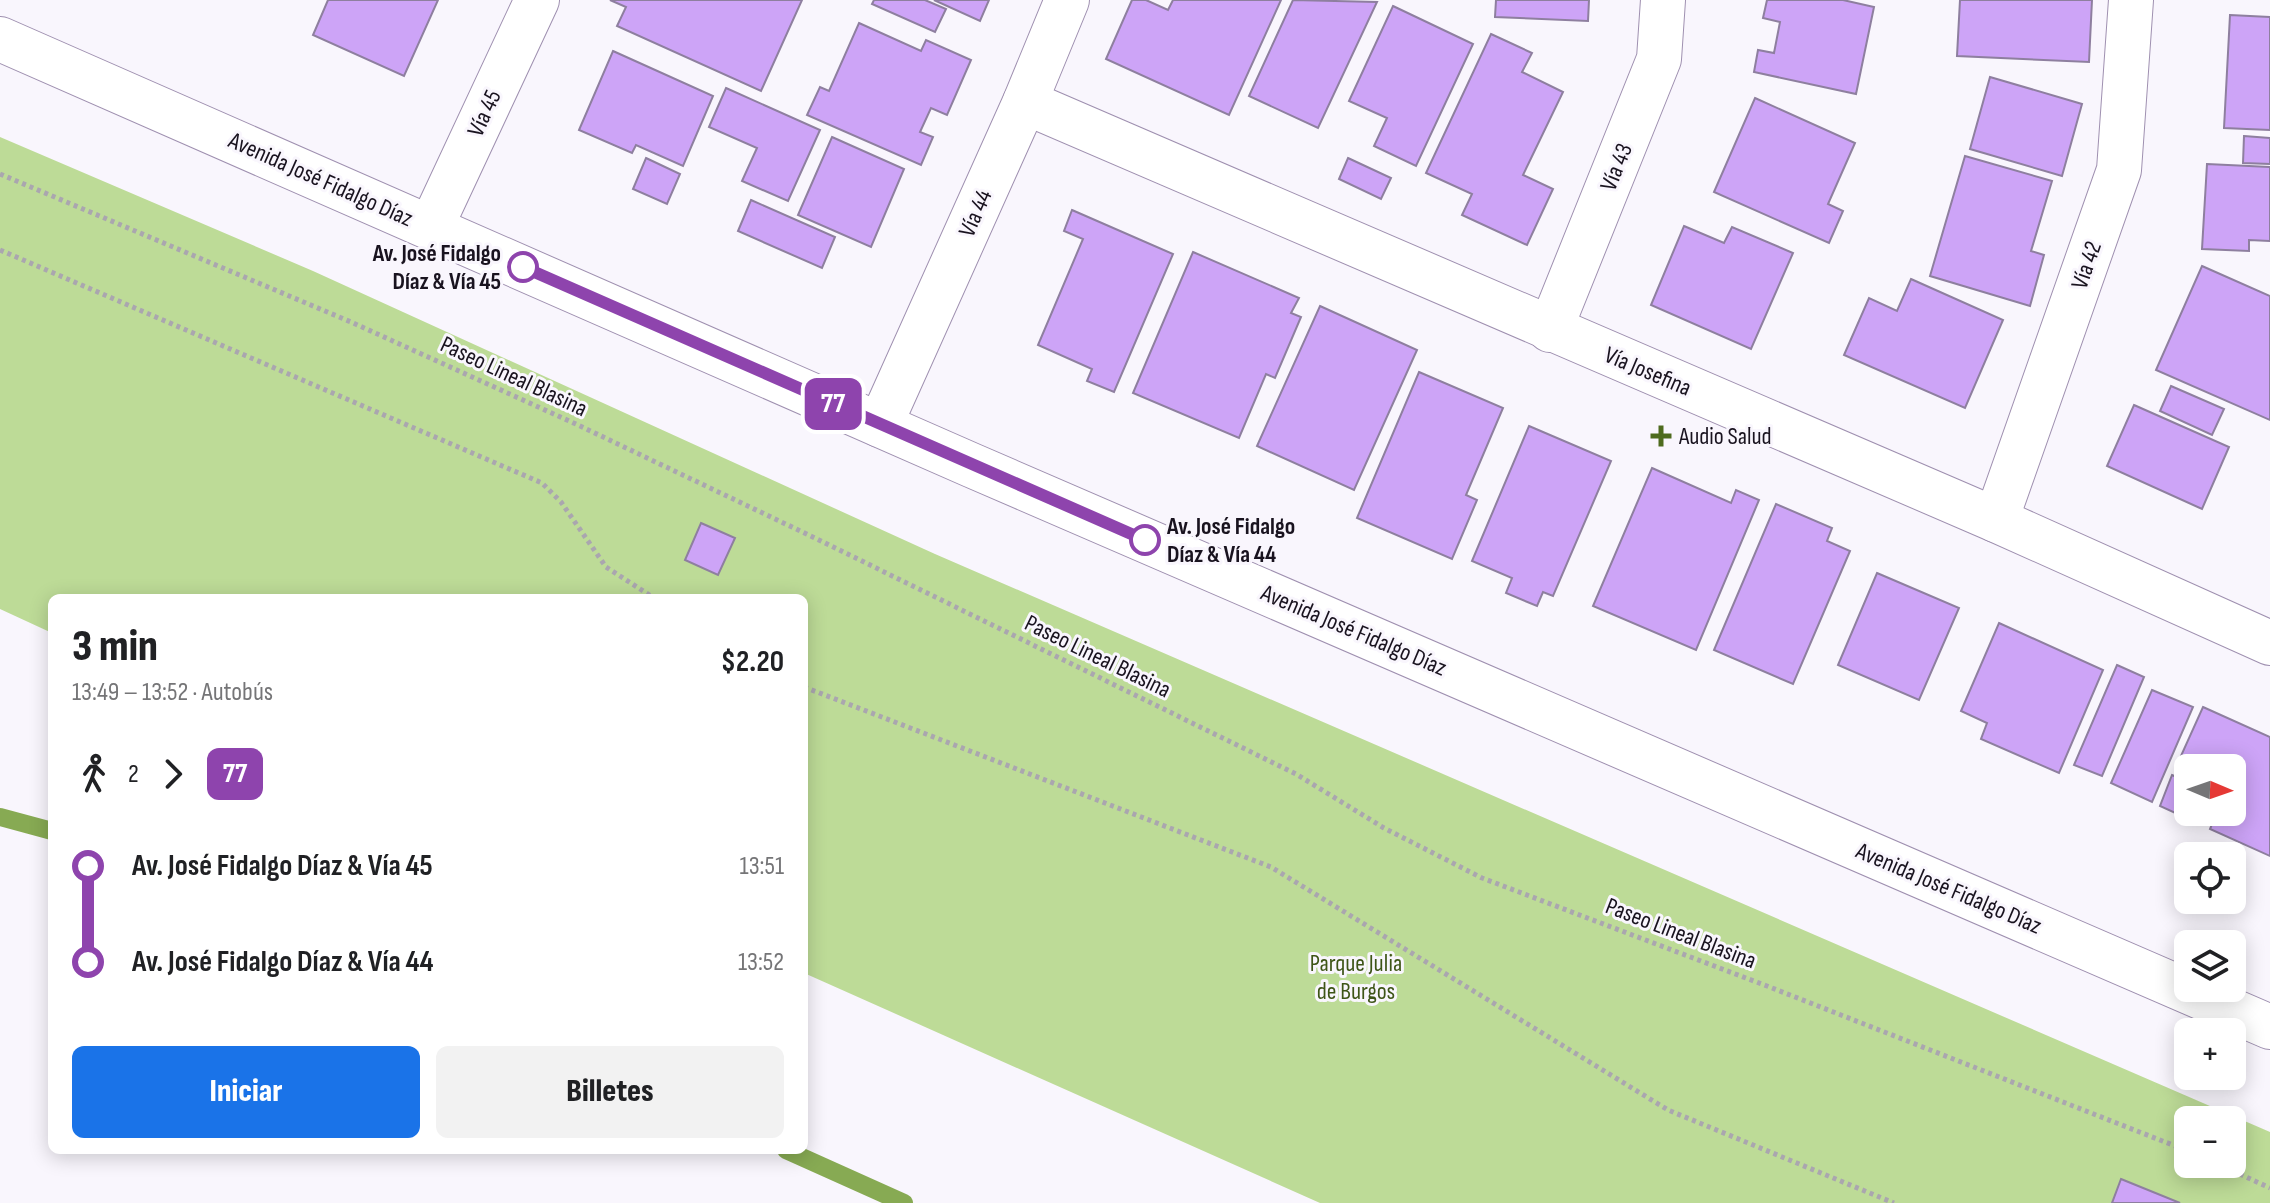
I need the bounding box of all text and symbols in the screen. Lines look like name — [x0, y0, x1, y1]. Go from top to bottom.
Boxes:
street label: Vía 45 — [461, 85, 508, 141]
street label: Avenida José Fidalgo Díaz — [223, 125, 418, 233]
street label: Vía 43 — [1594, 139, 1639, 195]
street label: Vía 44 — [952, 185, 999, 241]
street label: Vía 42 — [2065, 238, 2108, 293]
place label: Av. José Fidalgo Díaz & Vía 45 — [372, 239, 501, 296]
marker: Av. José Fidalgo Díaz & Vía 45 — [508, 252, 538, 282]
street label: Paseo Lineal Blasina — [436, 330, 592, 423]
street label: Vía Josefina — [1600, 340, 1696, 403]
line badge: 77 — [797, 378, 869, 430]
text: 77 — [821, 387, 845, 420]
place label: Audio Salud — [1678, 422, 1772, 451]
marker: Audio Salud — [1650, 425, 1672, 447]
place label: Av. José Fidalgo Díaz & Vía 44 — [1166, 512, 1295, 569]
marker: Av. José Fidalgo Díaz & Vía 44 — [1130, 525, 1160, 555]
street label: Avenida José Fidalgo Díaz — [1256, 578, 1451, 683]
street label: Paseo Lineal Blasina — [1020, 609, 1176, 704]
text: 3 min — [72, 620, 158, 673]
text: $2.20 — [721, 644, 784, 680]
text: 13:49 – 13:52 · Autobús — [72, 677, 273, 708]
icon: walk — [72, 752, 116, 796]
icon: forward — [151, 752, 195, 796]
north arrow — [2174, 754, 2246, 826]
map controls — [2174, 754, 2246, 1178]
text: 77 — [223, 757, 247, 790]
text: 2 — [128, 759, 139, 790]
street label: Avenida José Fidalgo Díaz — [1851, 836, 2046, 941]
button: locate — [2174, 842, 2246, 914]
text: Av. José Fidalgo Díaz & Vía 45 — [132, 848, 433, 884]
text: 13:51 — [740, 851, 784, 882]
street label: Paseo Lineal Blasina — [1601, 891, 1760, 975]
button: layers — [2174, 930, 2246, 1002]
text: Av. José Fidalgo Díaz & Vía 44 — [132, 944, 434, 980]
text: 13:52 — [738, 947, 784, 978]
park label: Parque Julia de Burgos — [1310, 949, 1402, 1006]
button: + — [2174, 1018, 2246, 1090]
button: Iniciar — [72, 1046, 420, 1138]
button: Billetes — [436, 1046, 784, 1138]
button: − — [2174, 1106, 2246, 1178]

